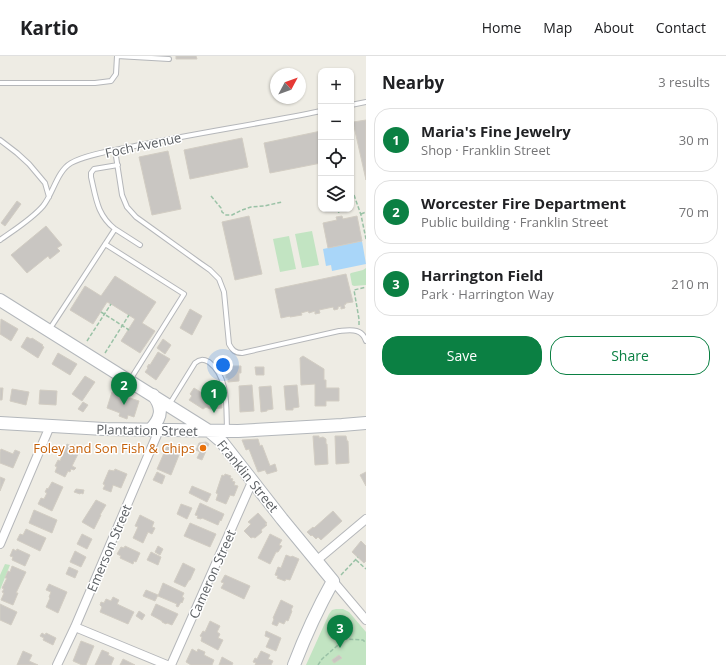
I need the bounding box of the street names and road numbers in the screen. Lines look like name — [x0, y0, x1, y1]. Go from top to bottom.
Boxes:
street label: Foch Avenue — [103, 128, 183, 162]
street label: Plantation Street — [96, 420, 198, 440]
street label: Franklin Street — [213, 436, 283, 516]
street label: Emerson Street — [82, 501, 136, 595]
street label: Cameron Street — [184, 526, 240, 621]

